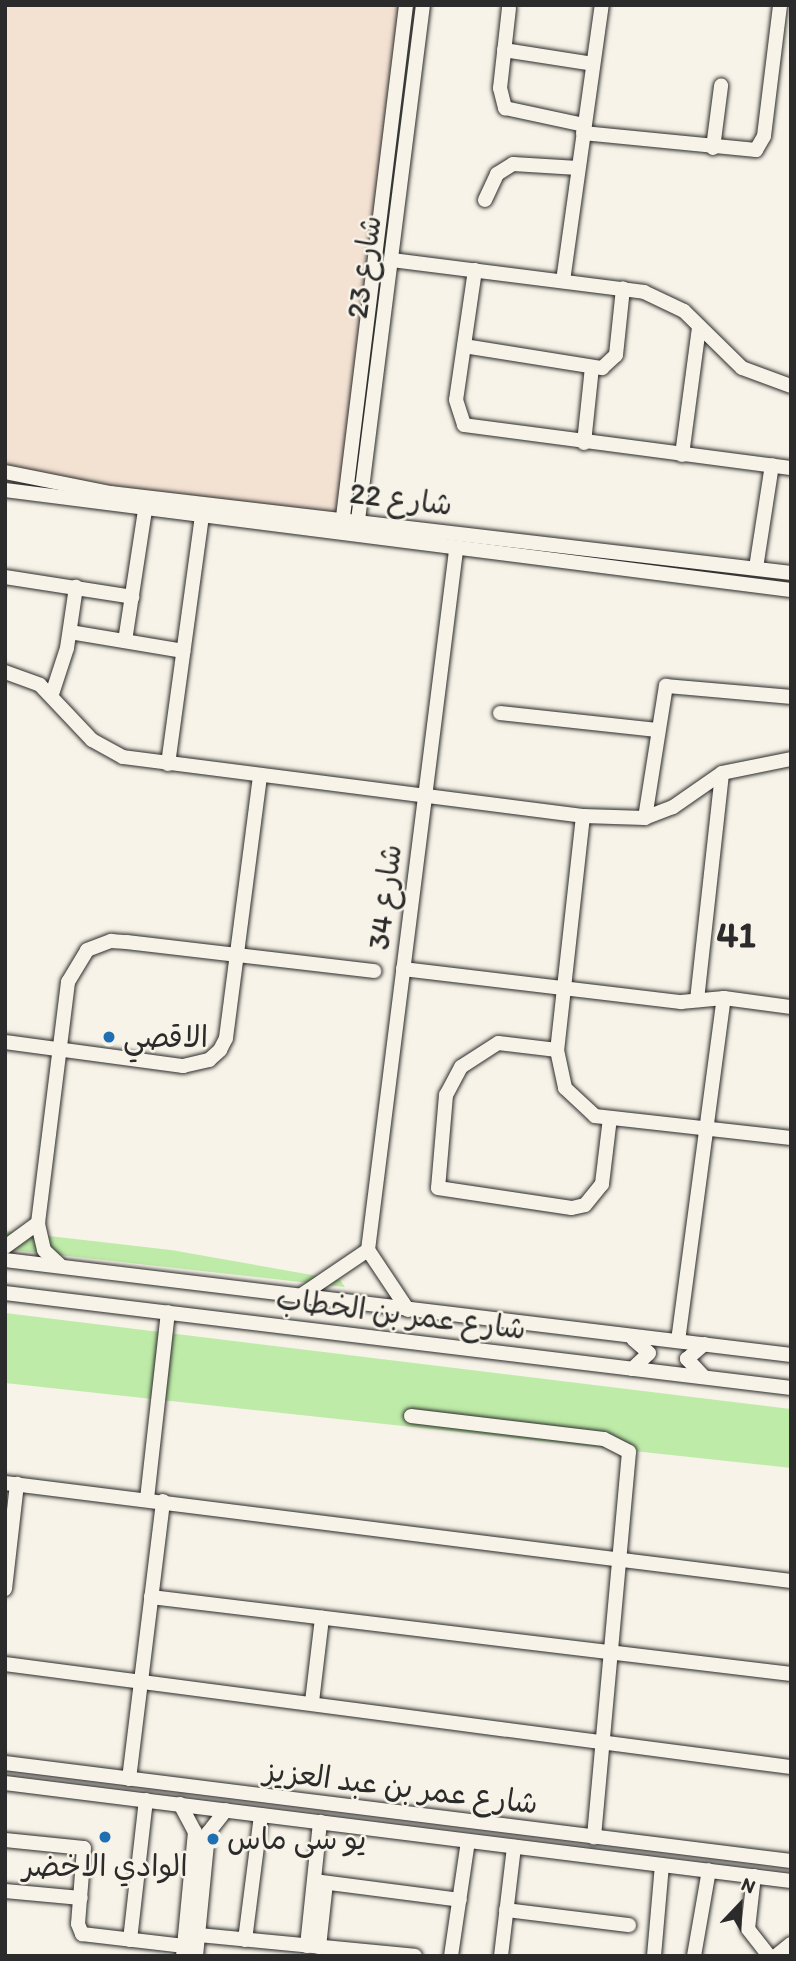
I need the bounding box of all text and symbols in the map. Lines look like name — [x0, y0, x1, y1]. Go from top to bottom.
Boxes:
street label: شارع 23 — [339, 213, 389, 321]
street label: شارع 22 — [348, 475, 454, 523]
street label: شارع 34 — [361, 842, 409, 952]
district label: 41 — [716, 912, 756, 956]
place label: الاقصي — [123, 1019, 208, 1055]
marker: الاقصي — [101, 1029, 117, 1045]
street label: شارع عمر بن الخطاب — [274, 1281, 528, 1347]
street label: شارع عمر بن عبد العزيز — [262, 1752, 540, 1822]
place label: يو سى ماس — [227, 1821, 367, 1857]
marker: الوادي الاخضر — [97, 1829, 113, 1845]
marker: يو سى ماس — [205, 1831, 221, 1847]
place label: الوادي الاخضر — [22, 1848, 188, 1884]
north arrow — [705, 1870, 775, 1940]
text: N — [738, 1872, 759, 1898]

